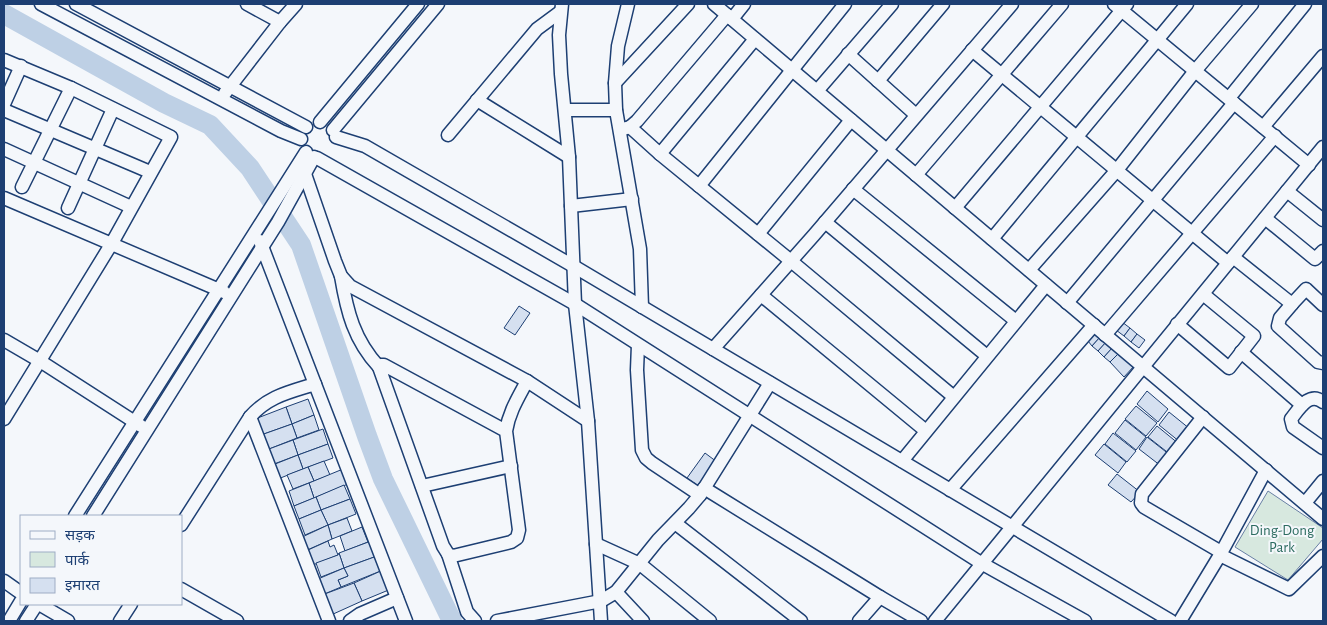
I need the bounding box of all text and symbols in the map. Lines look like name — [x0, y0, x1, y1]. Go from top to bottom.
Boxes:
legend — [20, 515, 182, 605]
park label: Ding-Dong Park — [1250, 523, 1315, 555]
text: सड़क — [65, 528, 95, 543]
text: पार्क — [65, 551, 89, 568]
text: इमारत — [65, 578, 100, 593]

